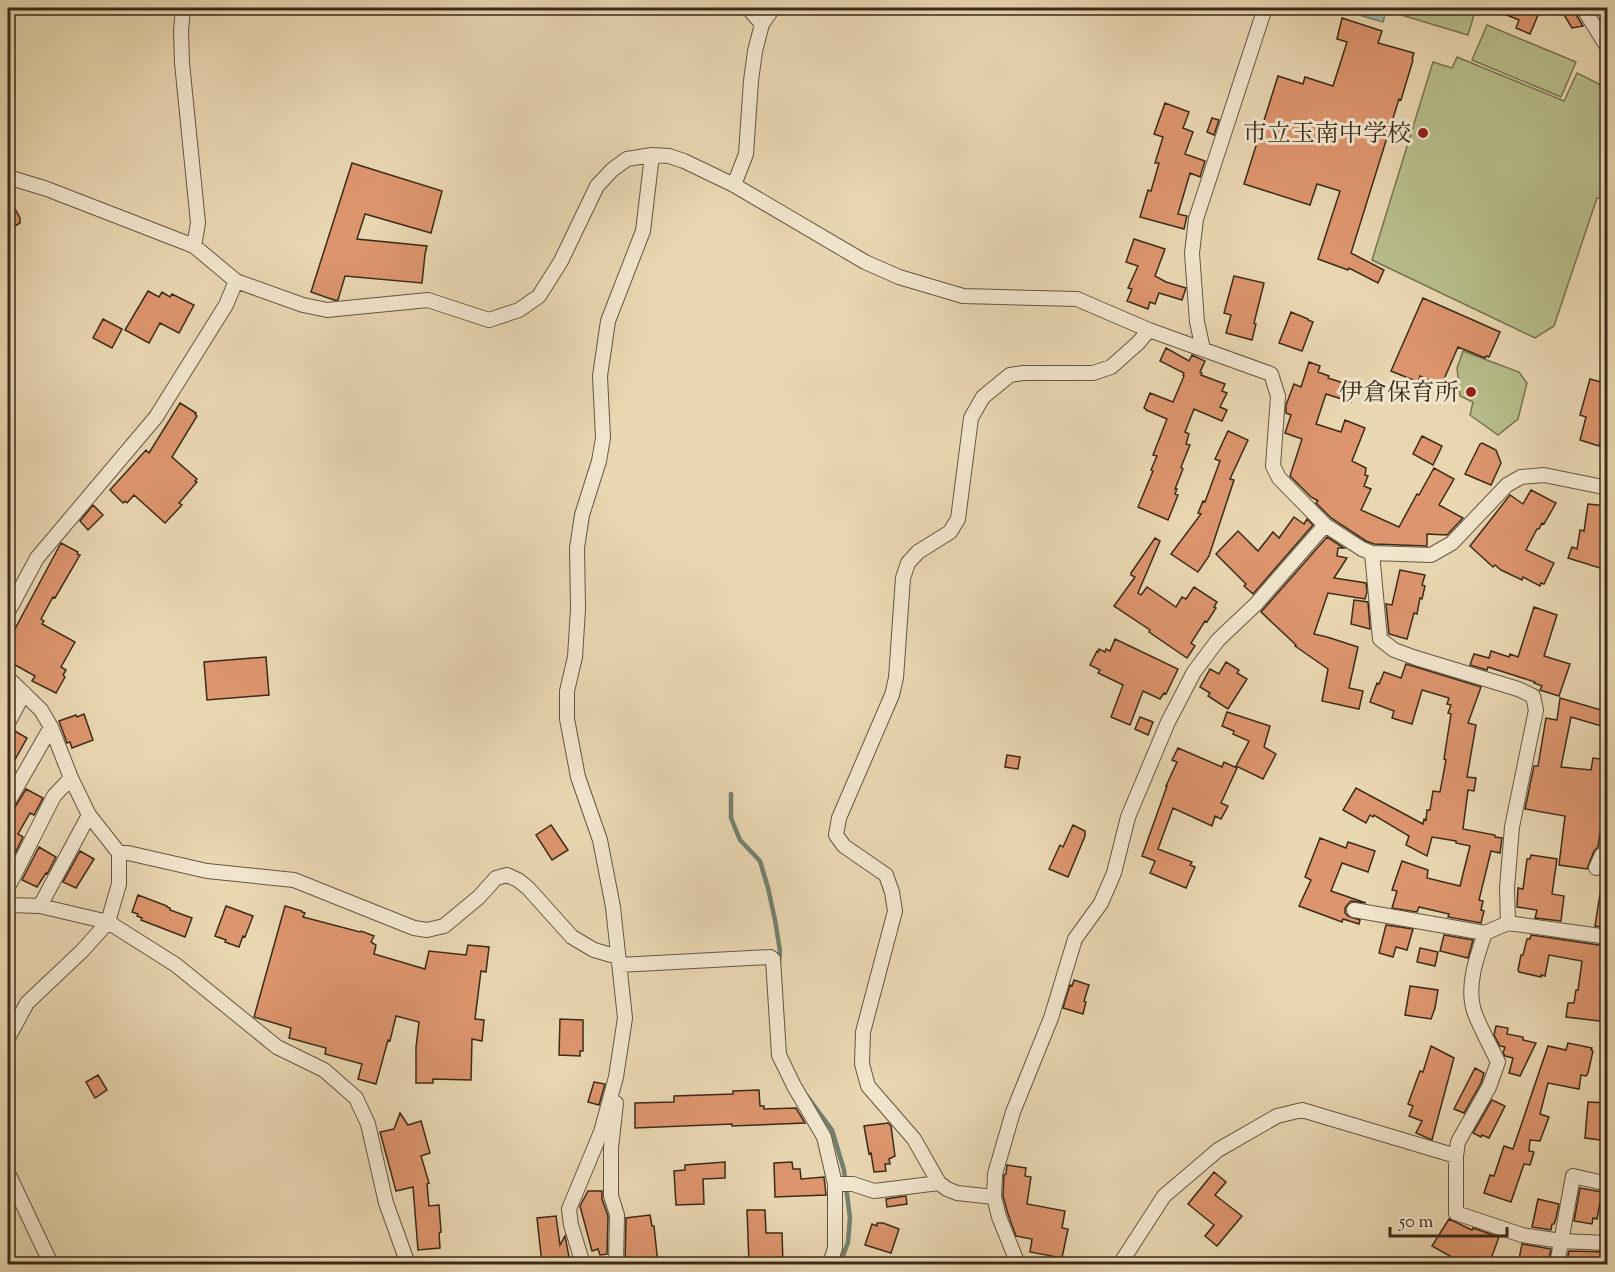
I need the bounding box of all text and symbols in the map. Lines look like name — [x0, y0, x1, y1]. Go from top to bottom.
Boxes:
place label: 市立玉南中学校 — [1243, 118, 1411, 152]
marker: 市立玉南中学校 — [1416, 126, 1430, 140]
place label: 伊倉保育所 — [1339, 377, 1459, 411]
marker: 伊倉保育所 — [1464, 385, 1478, 399]
scale bar — [1390, 1200, 1507, 1238]
text: 50 m — [1398, 1210, 1434, 1236]

